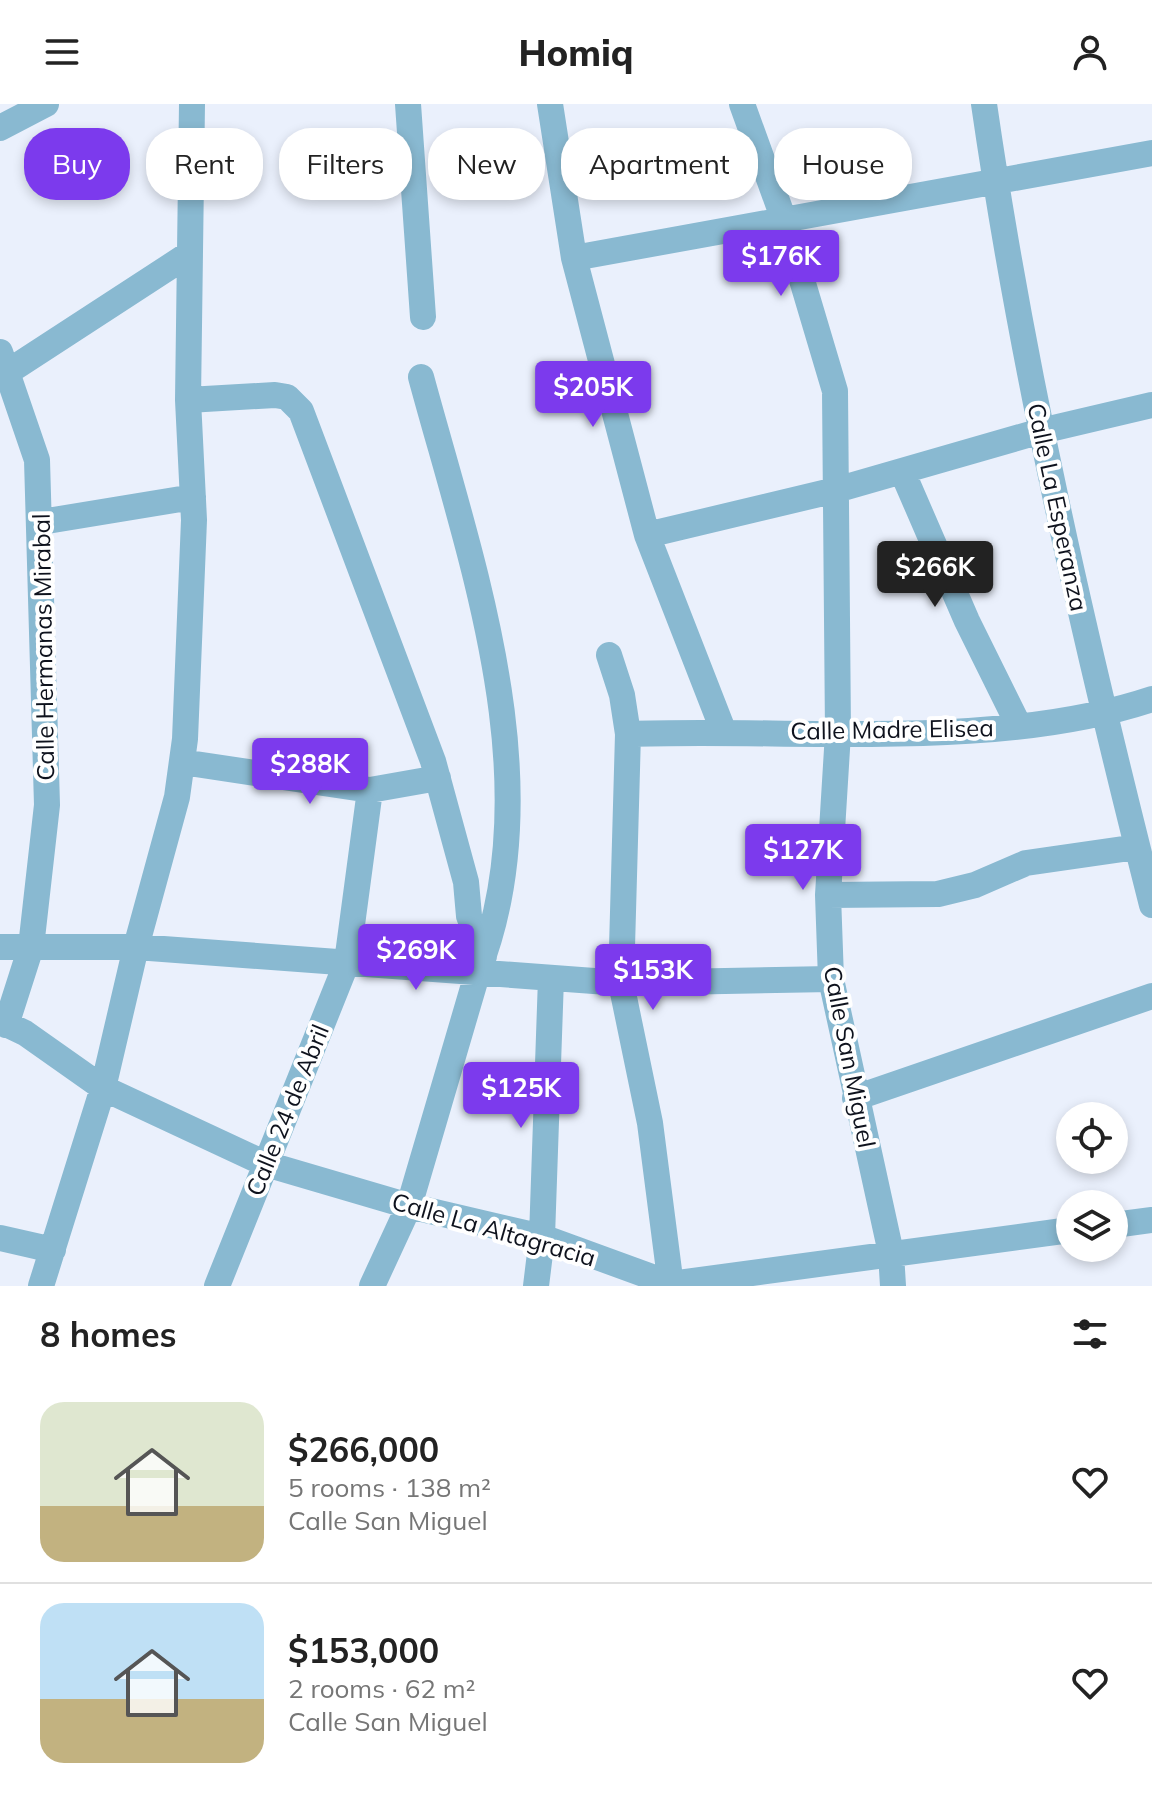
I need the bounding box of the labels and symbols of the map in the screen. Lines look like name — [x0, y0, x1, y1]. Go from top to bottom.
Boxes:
pin: $176K — [725, 230, 837, 298]
pin: $205K — [537, 361, 649, 429]
street label: Calle La Esperanza — [1021, 400, 1095, 614]
street label: Calle Hermanas Mirabal — [26, 513, 60, 781]
pin: $266K — [879, 541, 991, 609]
street label: Calle Madre Elisea — [790, 712, 994, 746]
pin: $288K — [254, 738, 366, 806]
pin: $127K — [747, 824, 859, 892]
pin: $269K — [360, 924, 472, 992]
pin: $153K — [597, 944, 709, 1012]
street label: Calle San Miguel — [818, 964, 882, 1150]
street label: Calle 24 de Abril — [239, 1020, 335, 1200]
pin: $125K — [465, 1062, 577, 1130]
street label: Calle La Altagracia — [389, 1186, 599, 1272]

